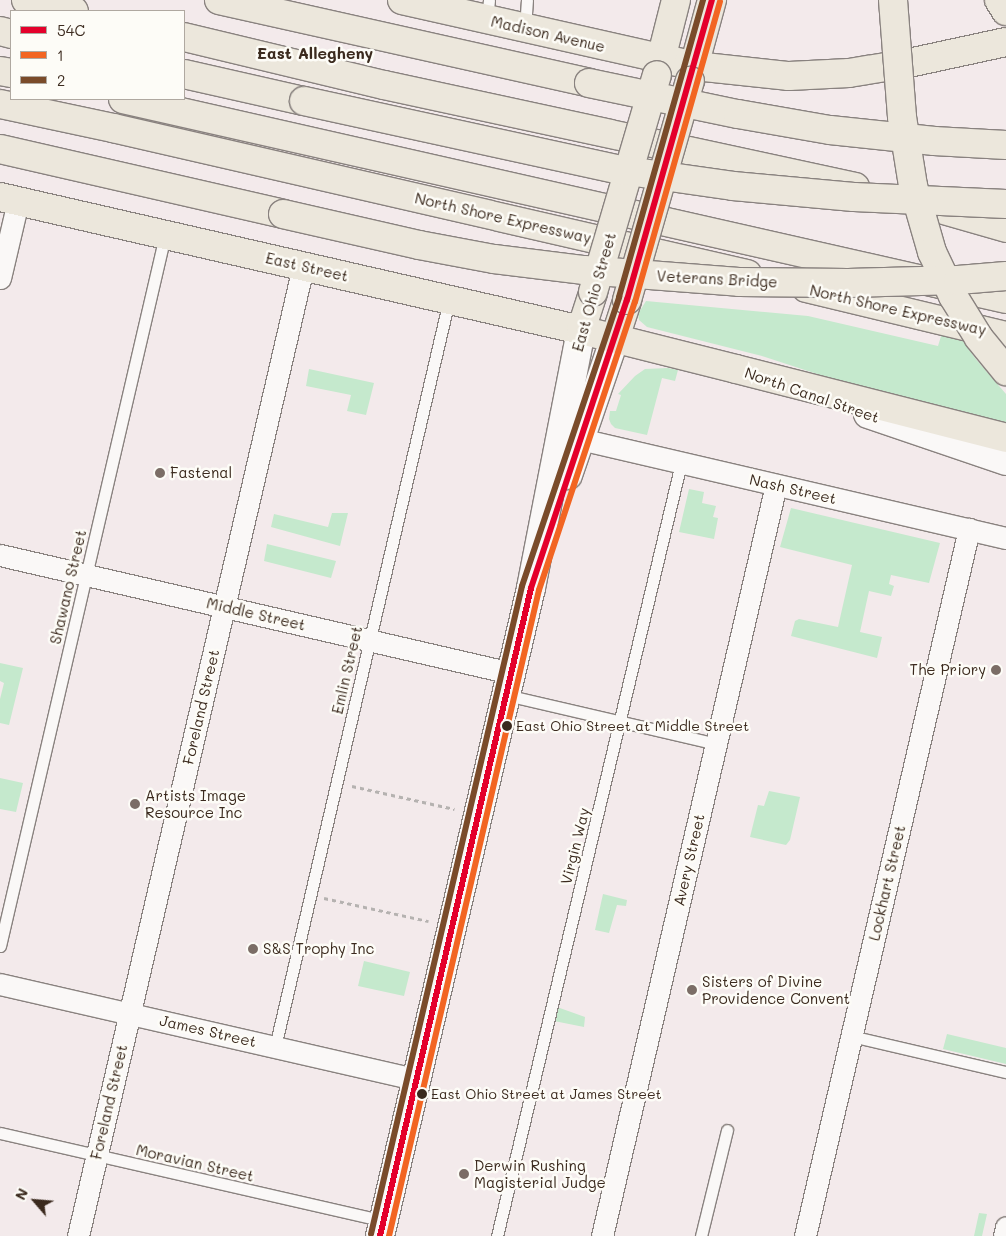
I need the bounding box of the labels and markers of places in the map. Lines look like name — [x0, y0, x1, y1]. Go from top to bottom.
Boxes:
place label: Fastenal — [170, 464, 232, 482]
marker: Fastenal — [154, 467, 166, 479]
place label: The Priory — [910, 661, 986, 679]
marker: The Priory — [990, 664, 1002, 676]
place label: East Ohio Street at Middle Street — [516, 718, 749, 734]
marker: East Ohio Street at Middle Street — [502, 721, 512, 731]
place label: Artists Image Resource Inc — [145, 786, 246, 821]
marker: Artists Image Resource Inc — [129, 798, 141, 810]
place label: S&S Trophy Inc — [263, 940, 374, 958]
marker: S&S Trophy Inc — [247, 943, 259, 955]
place label: Sisters of Divine Providence Convent — [702, 972, 850, 1007]
marker: Sisters of Divine Providence Convent — [686, 984, 698, 996]
place label: East Ohio Street at James Street — [431, 1086, 662, 1102]
marker: East Ohio Street at James Street — [417, 1089, 427, 1099]
place label: Derwin Rushing Magisterial Judge — [474, 1156, 606, 1191]
marker: Derwin Rushing Magisterial Judge — [458, 1168, 470, 1180]

